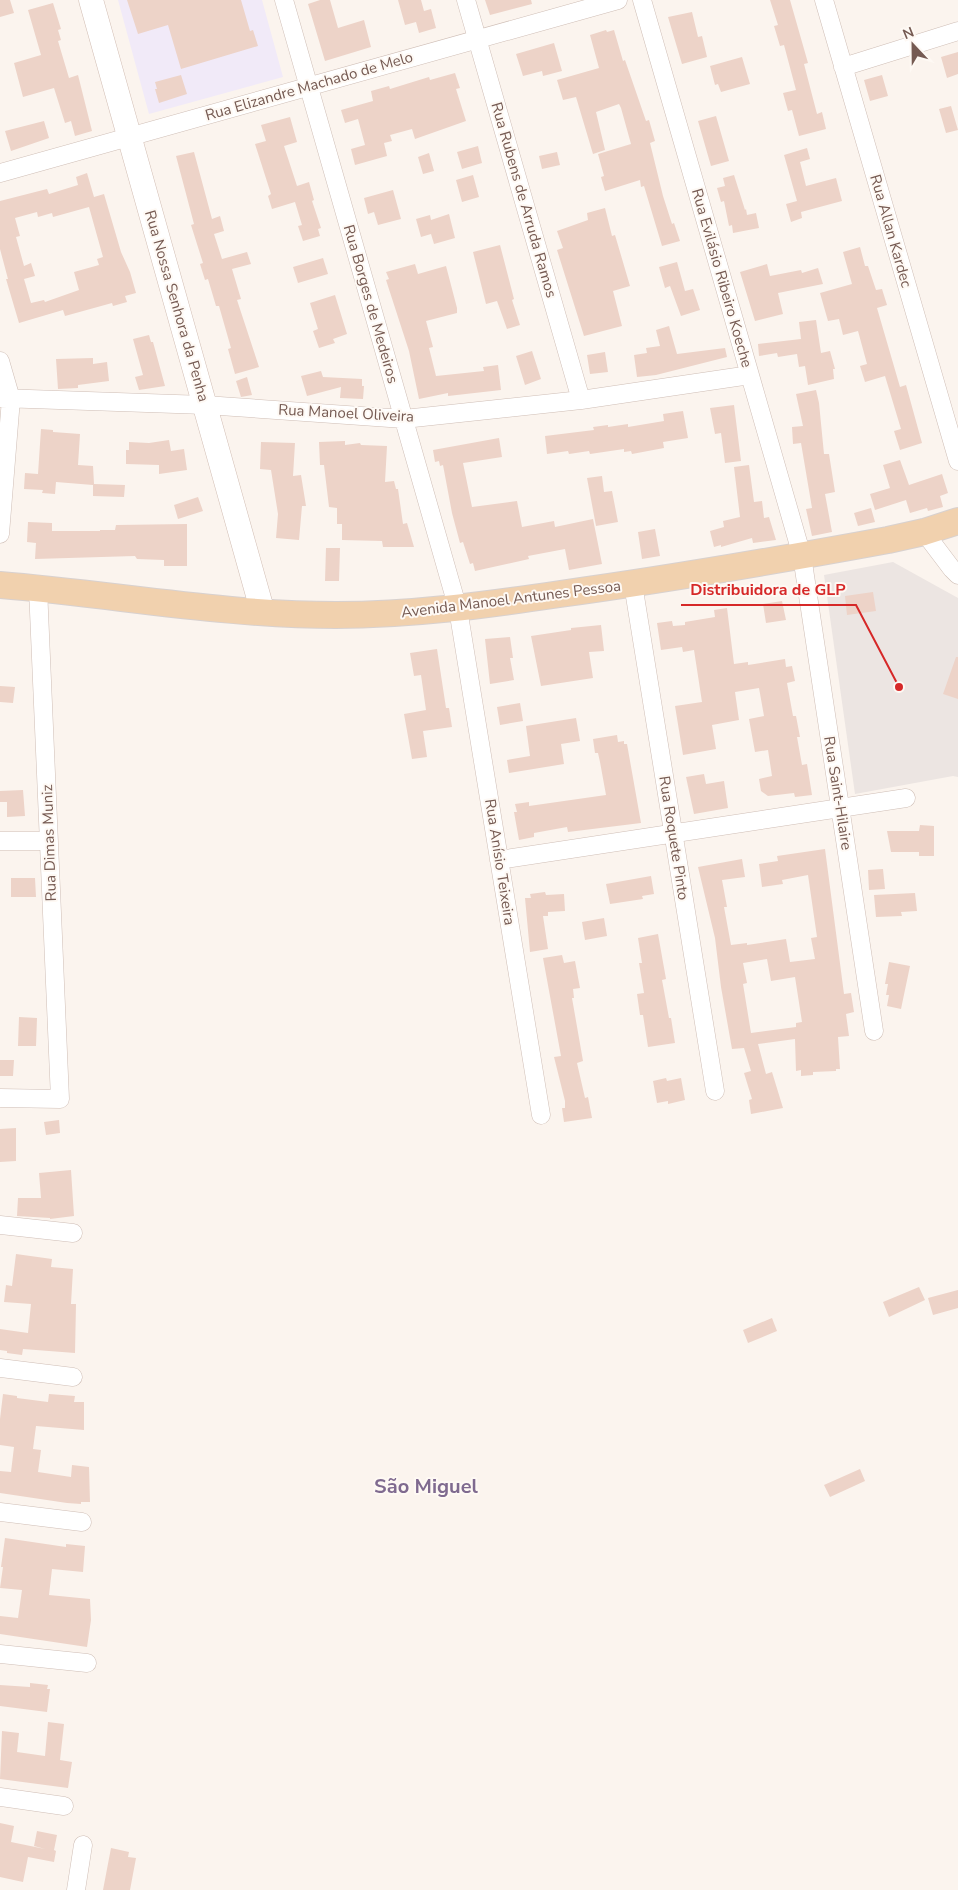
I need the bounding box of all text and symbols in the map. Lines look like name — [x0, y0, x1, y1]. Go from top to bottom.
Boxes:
north arrow — [888, 20, 938, 70]
text: N — [900, 23, 917, 44]
street label: Rua Elizandre Machado de Melo — [203, 47, 415, 125]
street label: Rua Rubens de Arruda Ramos — [486, 100, 562, 300]
street label: Rua Allan Kardec — [865, 172, 917, 290]
street label: Rua Evilásio Ribeiro Koeche — [687, 186, 757, 370]
street label: Rua Nossa Senhora da Penha — [140, 208, 214, 404]
street label: Rua Borges de Medeiros — [339, 222, 403, 386]
street label: Rua Manoel Oliveira — [278, 399, 414, 427]
callout: Distribuidora de GLP — [681, 574, 856, 605]
street label: Avenida Manoel Antunes Pessoa — [400, 576, 622, 622]
text: Distribuidora de GLP — [690, 579, 846, 601]
street label: Rua Saint-Hilaire — [819, 735, 857, 851]
street label: Rua Roquete Pinto — [654, 774, 694, 902]
street label: Rua Dimas Muniz — [37, 784, 61, 902]
street label: Rua Anísio Teixeira — [480, 797, 520, 927]
district label: São Miguel — [374, 1473, 479, 1500]

